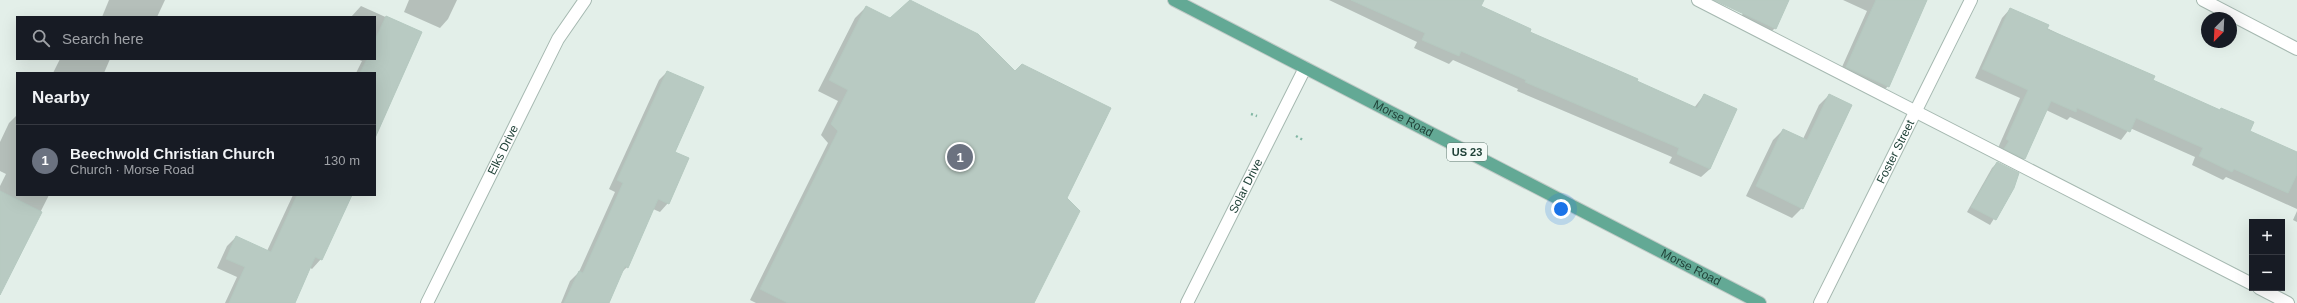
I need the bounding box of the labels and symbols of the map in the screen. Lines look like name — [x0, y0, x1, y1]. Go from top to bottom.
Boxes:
north arrow — [2201, 12, 2237, 48]
street label: Morse Road — [1371, 97, 1435, 140]
street label: Foster Street — [1874, 117, 1917, 186]
street label: Elks Drive — [485, 122, 521, 177]
pin: 1 — [947, 142, 973, 172]
road number: US 23 — [1447, 143, 1487, 161]
street label: Solar Drive — [1226, 156, 1266, 216]
your location — [1551, 199, 1571, 219]
street label: Morse Road — [1659, 246, 1723, 289]

